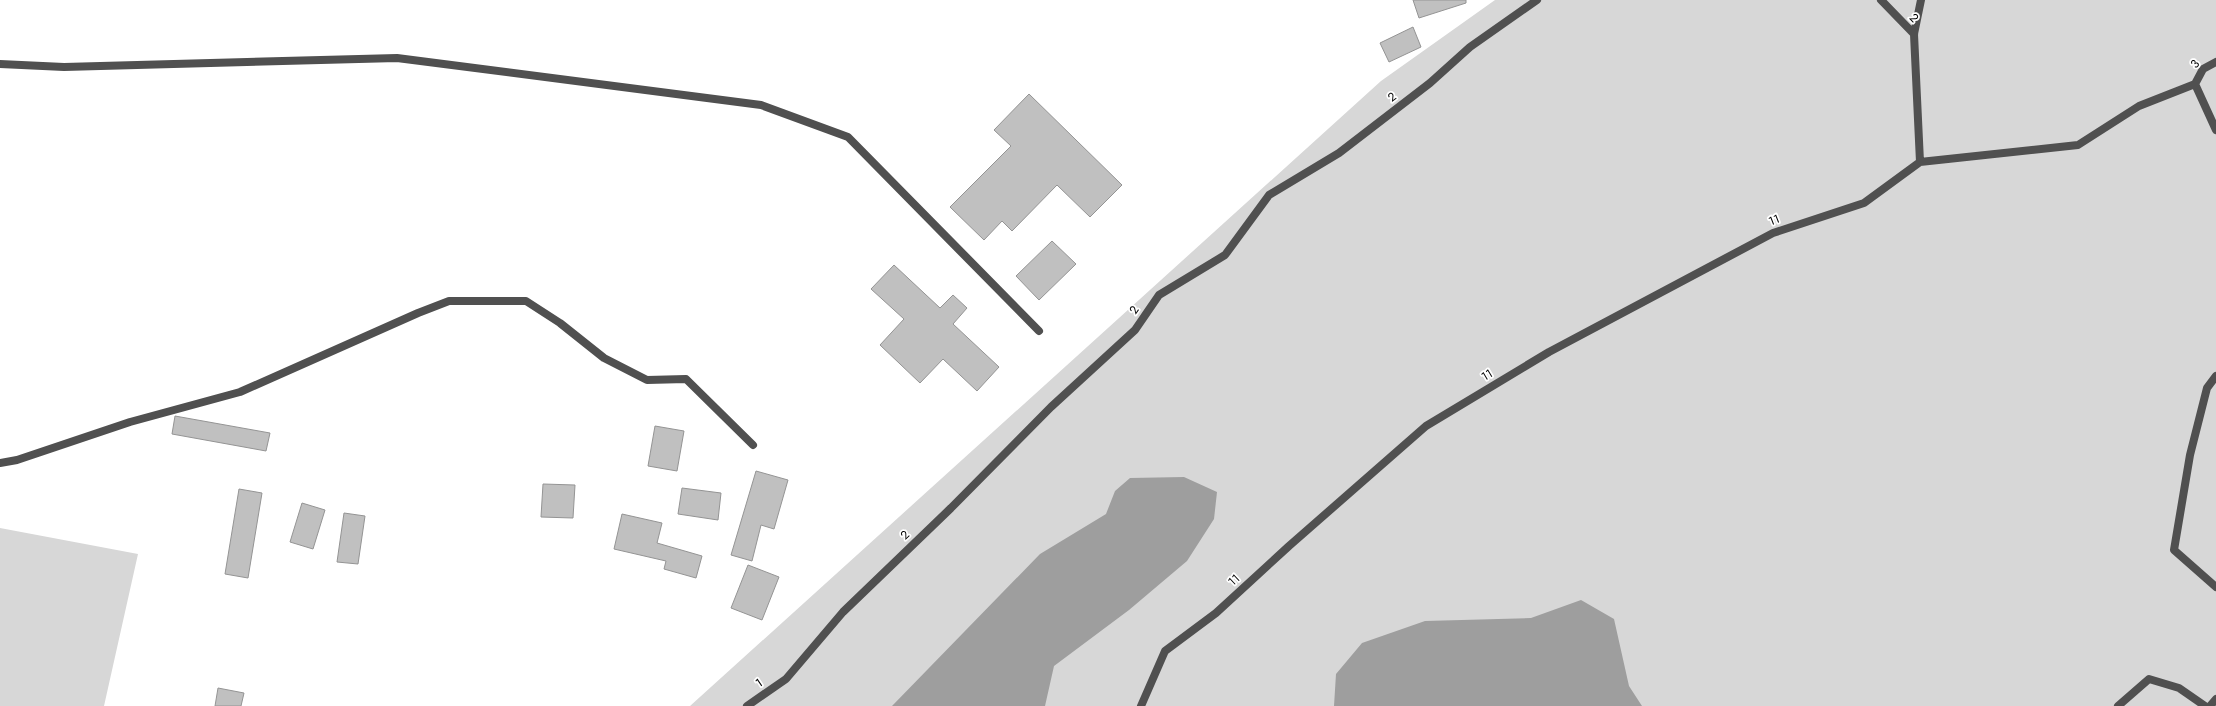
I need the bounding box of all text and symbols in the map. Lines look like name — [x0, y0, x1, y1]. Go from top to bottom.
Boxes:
street label: 2 — [1905, 9, 1923, 27]
street label: 3 — [2186, 55, 2204, 72]
street label: 2 — [1384, 88, 1400, 106]
street label: 11 — [1766, 210, 1782, 230]
street label: 2 — [1125, 302, 1143, 318]
street label: 11 — [1478, 365, 1496, 385]
street label: 2 — [896, 526, 914, 544]
street label: 11 — [1224, 570, 1244, 590]
street label: 1 — [752, 674, 766, 692]

